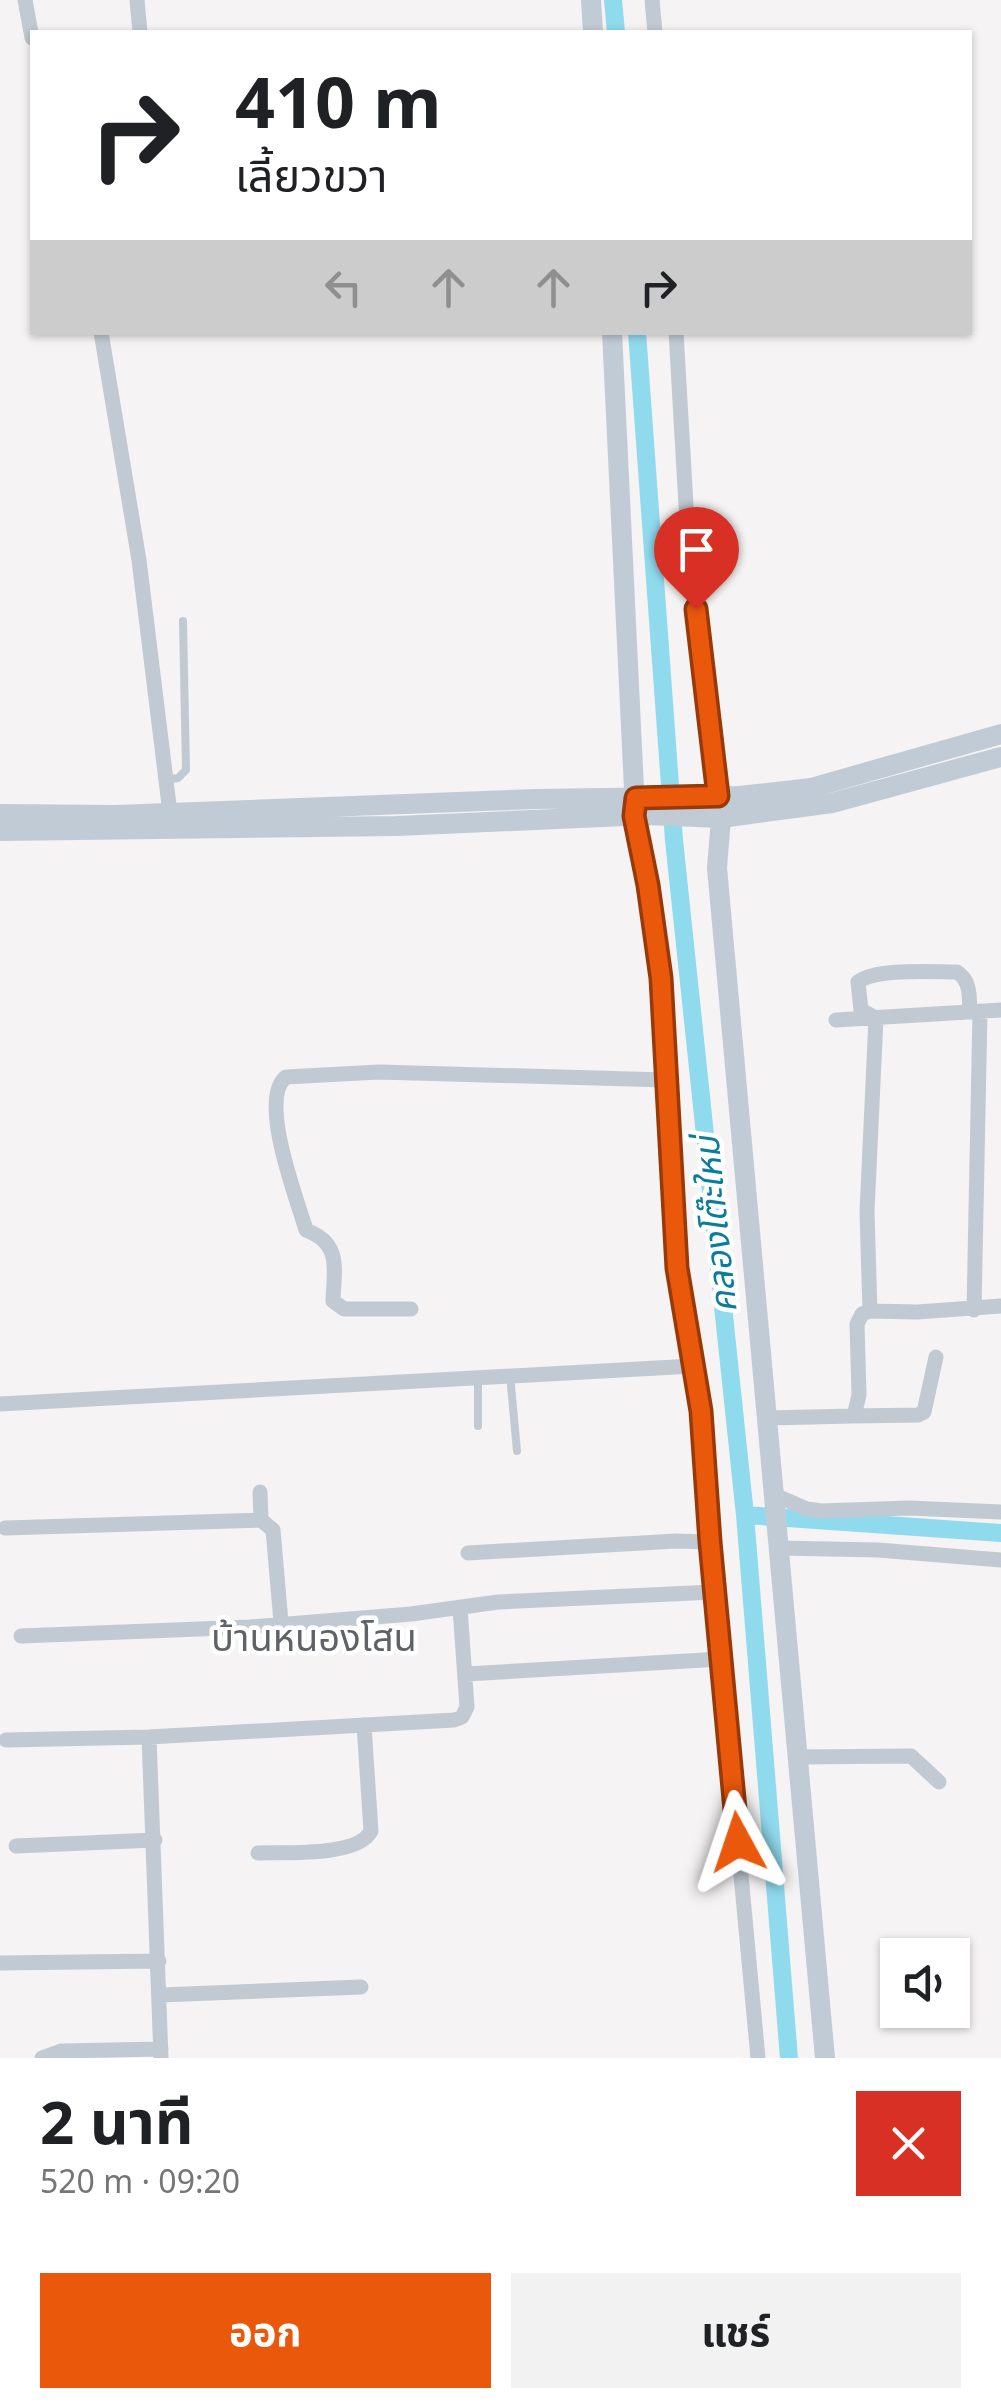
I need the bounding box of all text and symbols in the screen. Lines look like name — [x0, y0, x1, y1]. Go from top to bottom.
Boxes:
text: 410 m — [235, 53, 442, 149]
icon: right — [70, 70, 200, 200]
text: เลี้ยวขวา — [235, 144, 387, 205]
icon: left — [316, 260, 371, 315]
icon: ahead — [421, 260, 476, 315]
icon: ahead — [526, 260, 581, 315]
icon: right — [631, 260, 686, 315]
pin — [654, 507, 739, 610]
icon: arrive — [669, 522, 724, 577]
water label: คลองโต๊ะใหม่ — [681, 1129, 747, 1315]
district label: บ้านหนองโสน — [211, 1610, 417, 1662]
position arrow — [686, 1790, 790, 1894]
map controls — [880, 1938, 970, 2028]
button: sound — [880, 1938, 970, 2028]
text: 2 นาที — [40, 2080, 193, 2162]
button: close — [856, 2091, 961, 2196]
text: 520 m · 09:20 — [40, 2159, 240, 2202]
button: ออก — [40, 2273, 491, 2388]
button: แชร์ — [511, 2273, 961, 2388]

